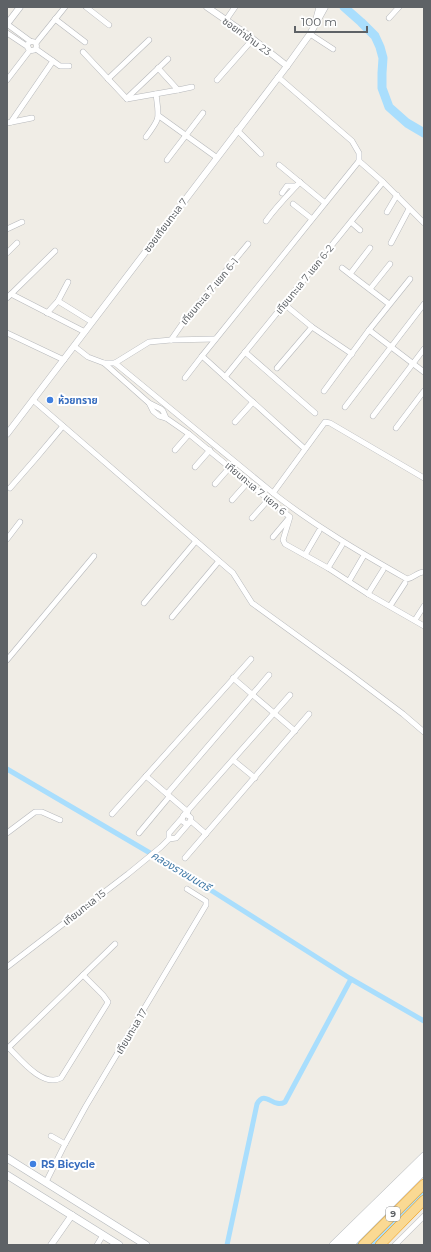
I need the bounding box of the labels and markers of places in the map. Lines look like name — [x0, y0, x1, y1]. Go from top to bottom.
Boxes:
place label: ห้วยทราย — [58, 394, 98, 407]
marker: ห้วยทราย — [45, 395, 55, 405]
place label: RS Bicycle — [41, 1158, 95, 1171]
marker: RS Bicycle — [28, 1159, 38, 1169]

